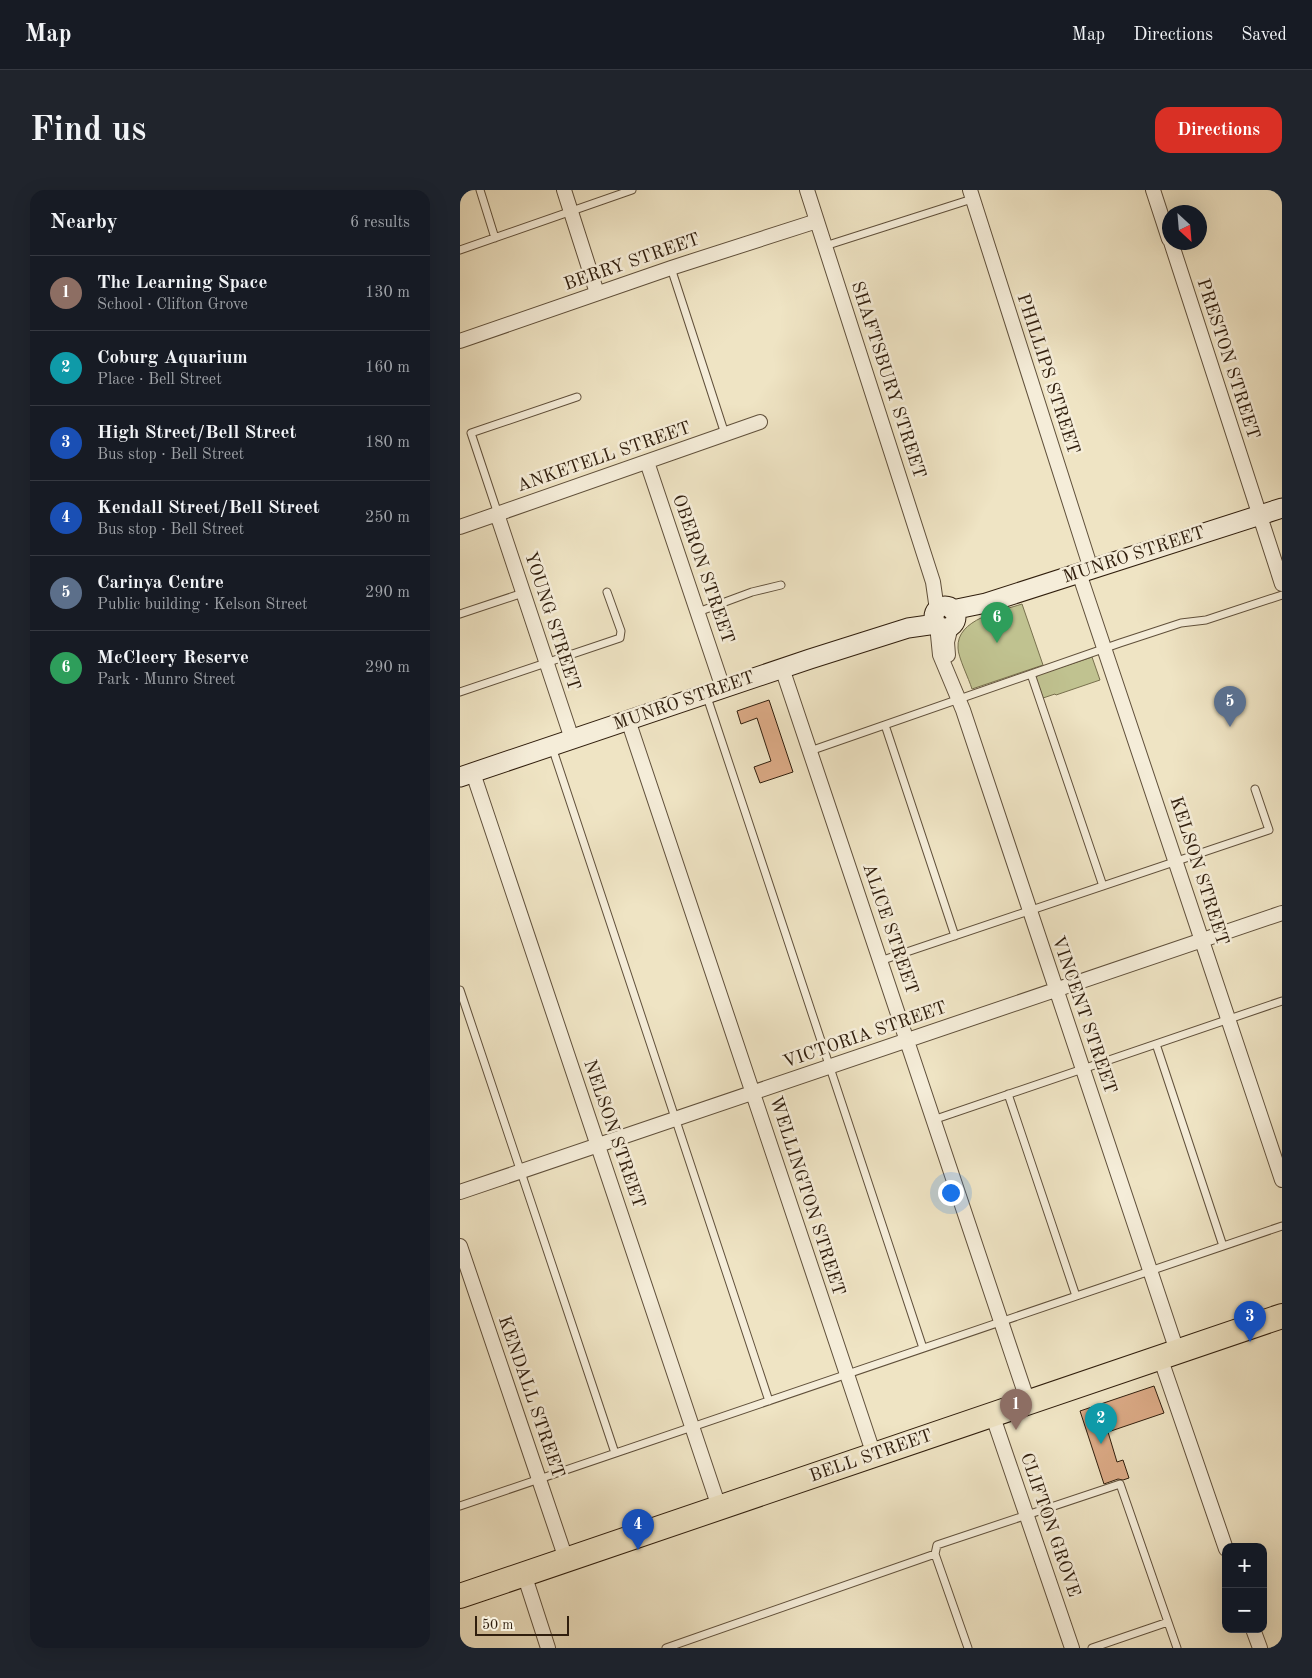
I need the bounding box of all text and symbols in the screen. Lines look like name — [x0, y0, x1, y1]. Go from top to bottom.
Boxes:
text: Map — [25, 23, 72, 47]
text: Map — [1072, 26, 1105, 44]
text: Directions — [1133, 26, 1213, 44]
text: Saved — [1241, 26, 1287, 44]
button: Directions — [1155, 107, 1282, 153]
text: Find us — [30, 113, 146, 148]
north arrow — [1162, 205, 1207, 250]
text: Nearby — [50, 212, 118, 233]
text: 6 results — [350, 215, 410, 231]
street label: BERRY STREET — [562, 230, 702, 294]
text: The Learning Space — [97, 274, 267, 293]
street label: PRESTON STREET — [1194, 276, 1262, 442]
street label: SHAFTSBURY STREET — [848, 279, 928, 481]
text: 1 — [61, 285, 71, 301]
text: 130 m — [365, 285, 410, 301]
street label: PHILLIPS STREET — [1014, 291, 1082, 457]
text: School · Clifton Grove — [97, 297, 248, 313]
text: Coburg Aquarium — [97, 349, 248, 368]
text: 2 — [61, 360, 71, 376]
text: 160 m — [365, 360, 410, 376]
text: Place · Bell Street — [97, 372, 222, 388]
street label: ANKETELL STREET — [515, 419, 693, 495]
text: High Street/Bell Street — [97, 424, 296, 443]
text: 3 — [61, 435, 71, 451]
text: 180 m — [365, 435, 410, 451]
text: Bus stop · Bell Street — [97, 447, 244, 463]
street label: OBERON STREET — [669, 492, 737, 646]
text: Kendall Street/Bell Street — [97, 499, 320, 518]
text: 4 — [61, 510, 71, 526]
text: 250 m — [365, 510, 410, 526]
text: Bus stop · Bell Street — [97, 522, 244, 538]
street label: MUNRO STREET — [1061, 524, 1207, 586]
street label: YOUNG STREET — [521, 549, 583, 693]
text: Carinya Centre — [97, 574, 224, 593]
text: 5 — [61, 585, 71, 601]
text: 290 m — [365, 585, 410, 601]
text: Public building · Kelson Street — [97, 597, 308, 613]
pin: 6 — [981, 602, 1013, 643]
text: McCleery Reserve — [97, 649, 249, 668]
text: 6 — [61, 660, 71, 676]
text: 290 m — [365, 660, 410, 676]
street label: MUNRO STREET — [611, 668, 757, 734]
text: Park · Munro Street — [97, 672, 235, 688]
pin: 5 — [1214, 686, 1246, 727]
street label: KELSON STREET — [1166, 794, 1232, 948]
street label: ALICE STREET — [859, 861, 921, 997]
street label: VINCENT STREET — [1049, 934, 1119, 1096]
street label: VICTORIA STREET — [781, 999, 949, 1071]
street label: NELSON STREET — [580, 1058, 648, 1210]
street label: WELLINGTON STREET — [766, 1094, 848, 1298]
your location — [938, 1180, 964, 1206]
pin: 3 — [1234, 1301, 1266, 1342]
street label: KENDALL STREET — [495, 1314, 567, 1480]
pin: 1 — [1000, 1389, 1032, 1430]
pin: 2 — [1085, 1403, 1117, 1444]
street label: BELL STREET — [807, 1427, 935, 1485]
street label: CLIFTON GROVE — [1017, 1451, 1083, 1599]
pin: 4 — [622, 1509, 654, 1550]
map controls — [1222, 1543, 1267, 1633]
button: + — [1222, 1543, 1267, 1588]
button: − — [1222, 1588, 1267, 1633]
scale bar — [475, 1613, 569, 1636]
text: 50 m — [482, 1618, 513, 1632]

